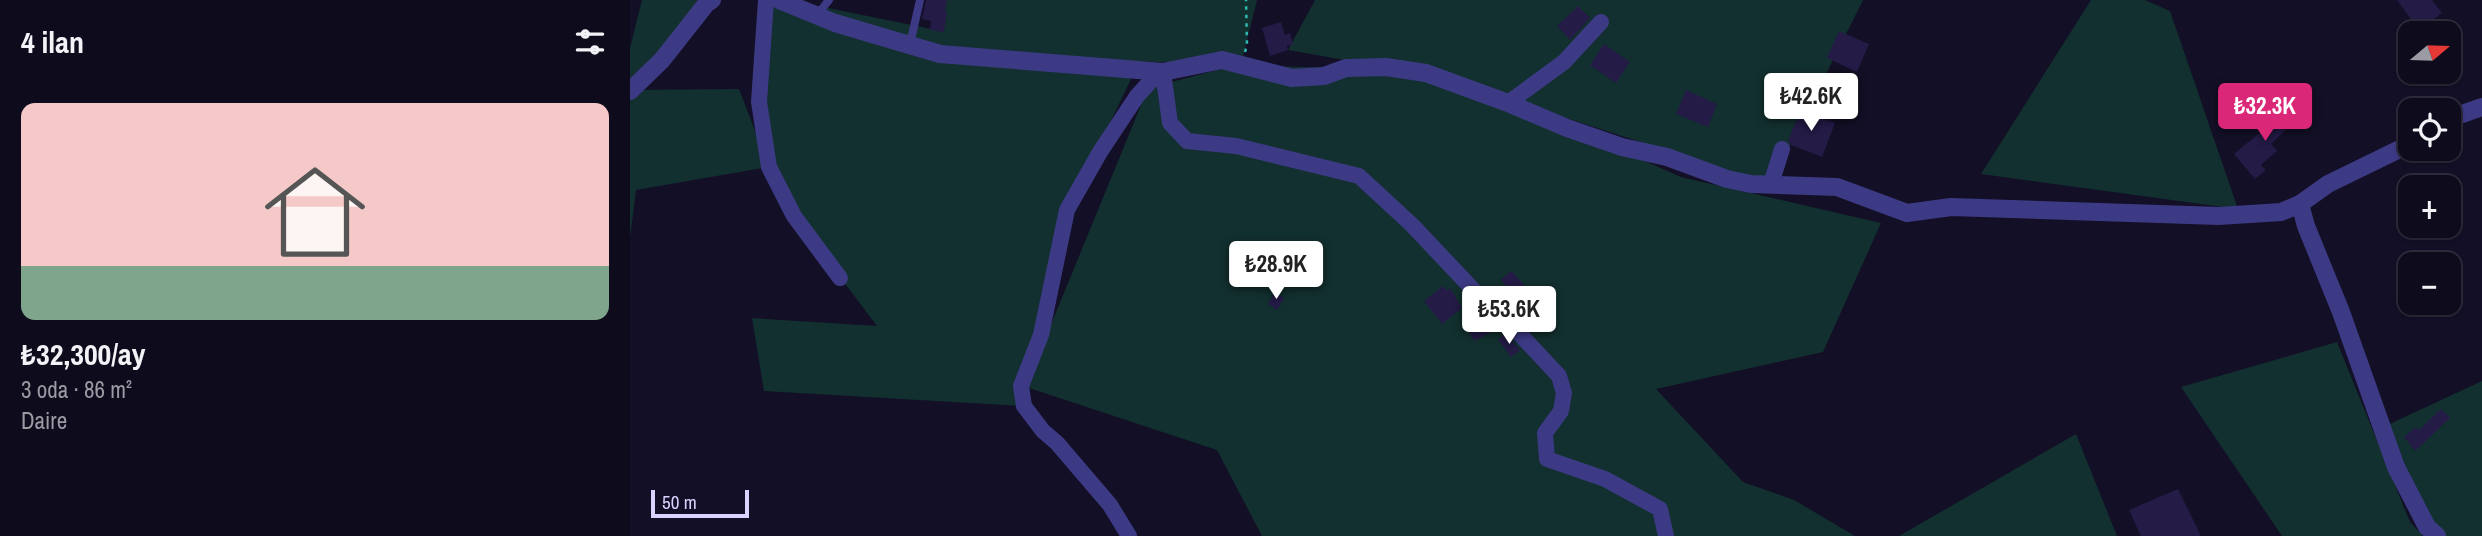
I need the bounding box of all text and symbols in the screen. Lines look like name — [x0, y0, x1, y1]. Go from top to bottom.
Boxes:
north arrow — [2398, 21, 2460, 84]
map controls — [2398, 21, 2461, 315]
text: 4 ilan — [21, 22, 84, 62]
icon: filters — [571, 23, 609, 61]
pin: ₺42.6K — [1754, 74, 1868, 133]
text: ₺42.6K — [1780, 80, 1842, 111]
pin: ₺32.3K — [2208, 83, 2322, 143]
text: ₺32.3K — [2234, 90, 2296, 121]
button: locate — [2398, 98, 2461, 161]
icon: home — [252, 149, 378, 275]
button: + — [2398, 175, 2461, 238]
pin: ₺28.9K — [1219, 242, 1333, 301]
text: ₺28.9K — [1245, 248, 1307, 279]
button: − — [2398, 252, 2461, 315]
pin: ₺53.6K — [1452, 286, 1566, 346]
text: ₺53.6K — [1478, 293, 1540, 324]
text: ₺32,300/ay — [21, 334, 145, 374]
text: 3 oda · 86 m² — [21, 374, 132, 405]
text: Daire — [21, 405, 67, 436]
scale bar — [651, 487, 749, 519]
text: 50 m — [662, 489, 697, 515]

